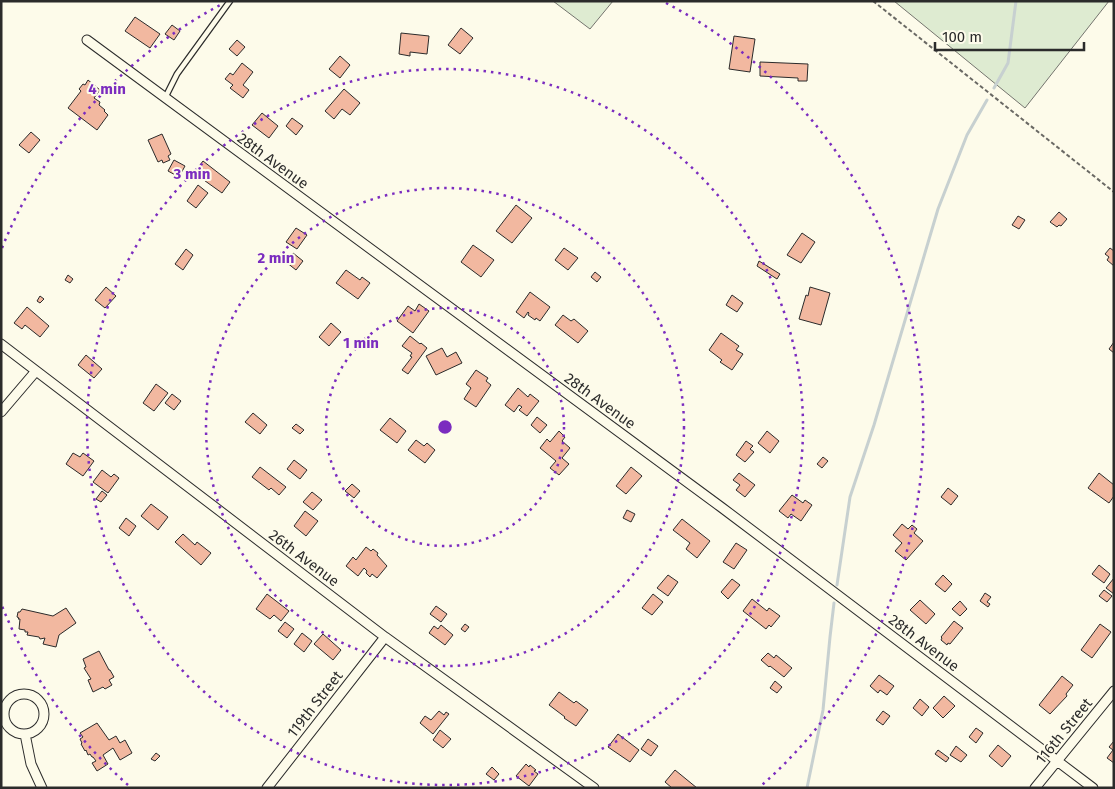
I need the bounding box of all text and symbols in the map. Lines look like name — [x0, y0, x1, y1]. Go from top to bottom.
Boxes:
scale bar — [935, 20, 1084, 52]
text: 100 m — [942, 28, 982, 46]
text: 4 min — [88, 80, 126, 98]
street label: 28th Avenue — [234, 129, 312, 193]
text: 3 min — [173, 165, 210, 183]
text: 2 min — [258, 249, 294, 267]
text: 1 min — [343, 334, 379, 352]
street label: 28th Avenue — [561, 369, 639, 433]
centre of rings — [436, 418, 454, 436]
street label: 26th Avenue — [265, 526, 343, 590]
street label: 28th Avenue — [885, 611, 963, 675]
street label: 119th Street — [283, 667, 347, 741]
street label: 116th Street — [1032, 694, 1096, 768]

